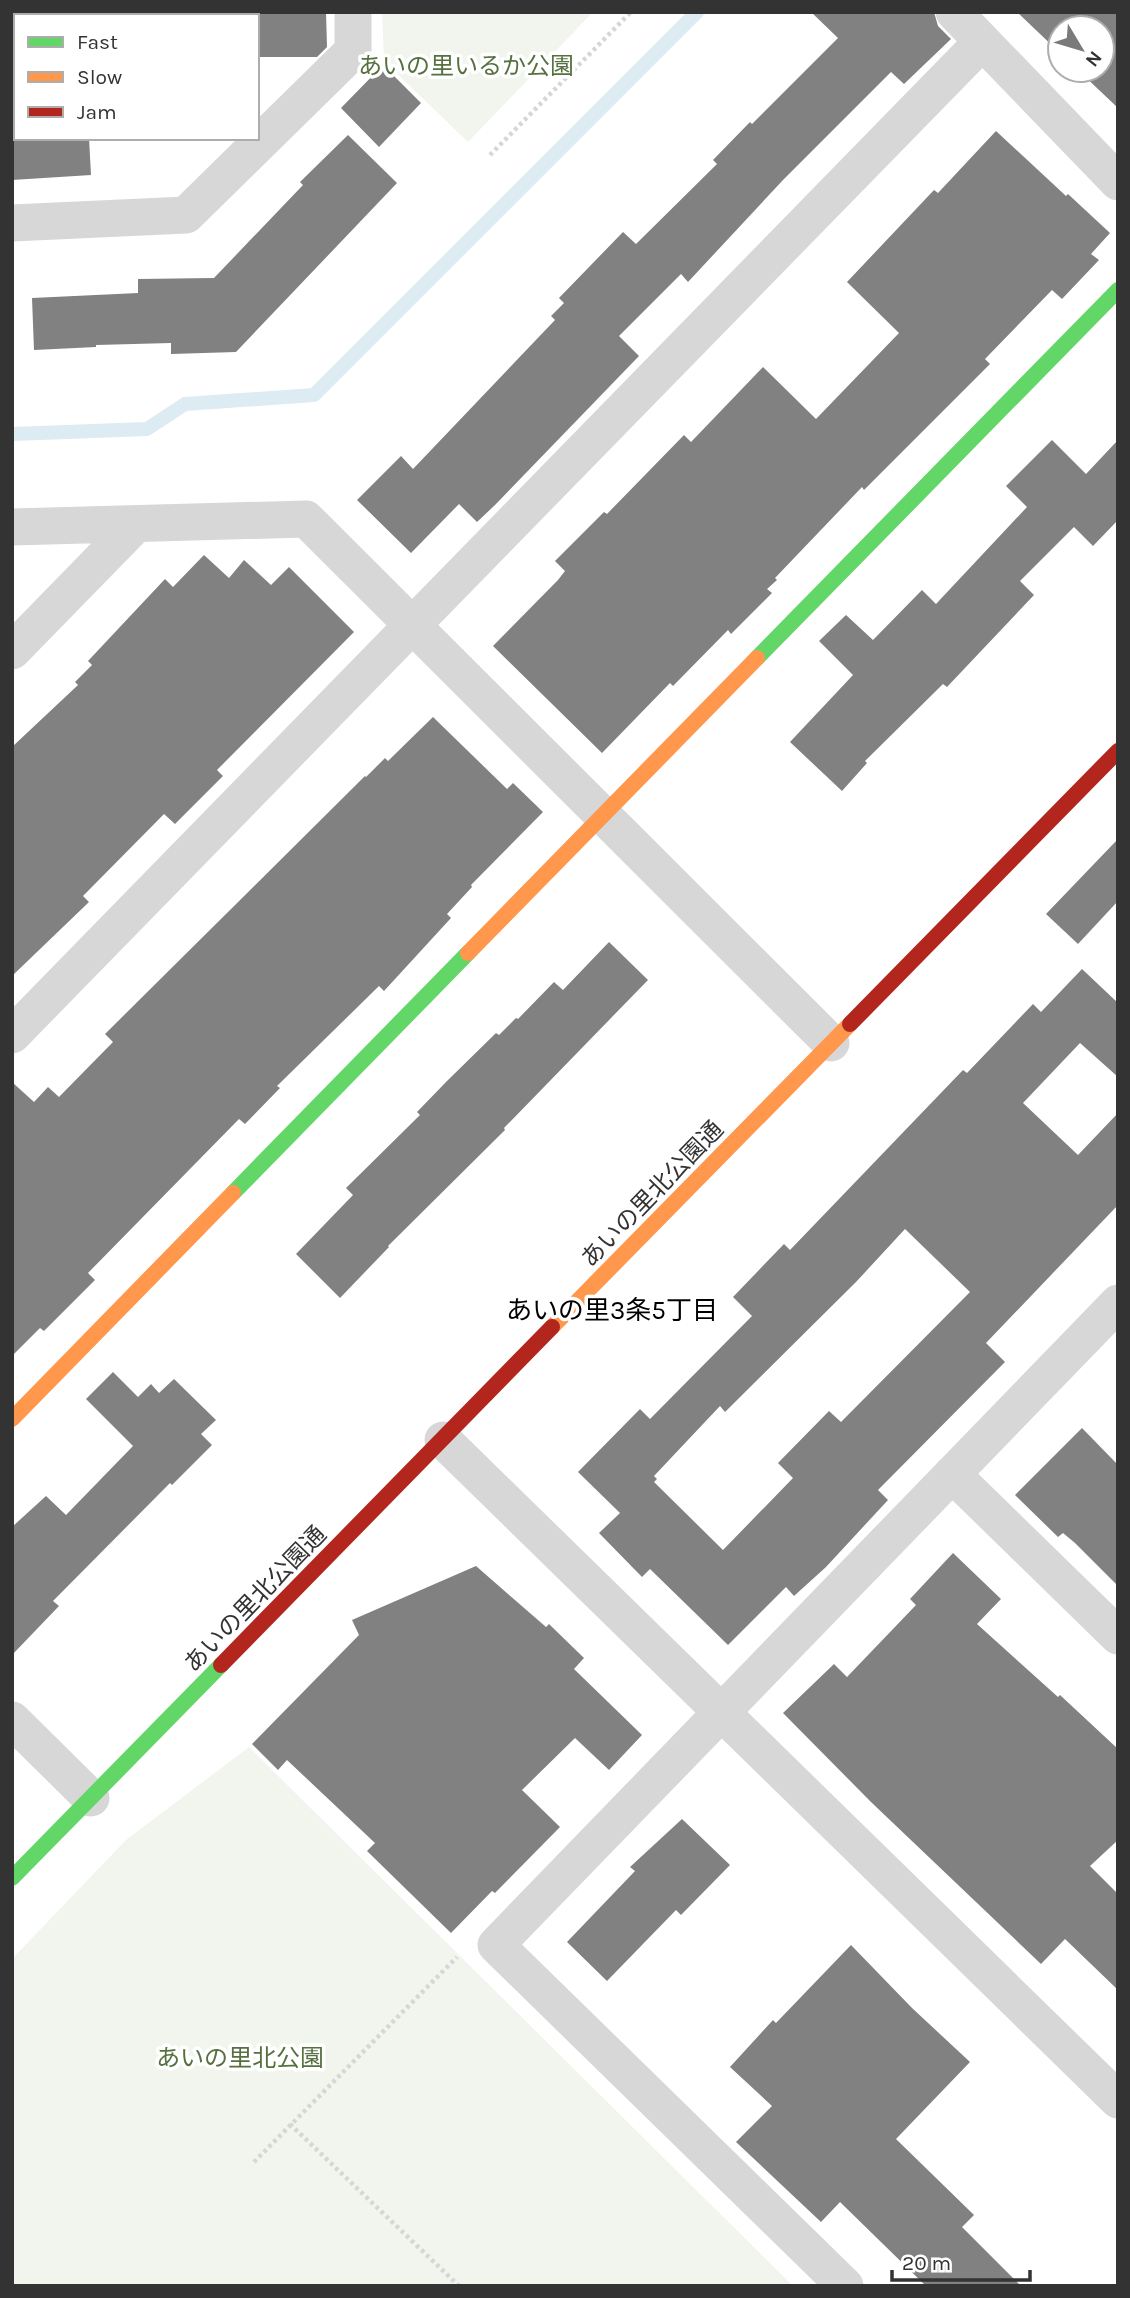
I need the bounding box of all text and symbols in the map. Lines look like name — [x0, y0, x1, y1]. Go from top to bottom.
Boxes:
legend — [14, 14, 259, 140]
north arrow — [1046, 14, 1116, 84]
text: Fast — [77, 30, 118, 54]
text: N — [1081, 47, 1106, 71]
park label: あいの里いるか公園 — [358, 52, 574, 80]
text: Slow — [77, 65, 122, 89]
text: Jam — [77, 100, 117, 124]
street label: あいの里北公園通 — [575, 1115, 729, 1273]
district label: あいの里3条5丁目 — [506, 1295, 718, 1326]
street label: あいの里北公園通 — [178, 1520, 332, 1678]
park label: あいの里北公園 — [156, 2044, 324, 2072]
scale bar — [892, 2238, 1030, 2282]
text: 20 m — [902, 2251, 951, 2275]

